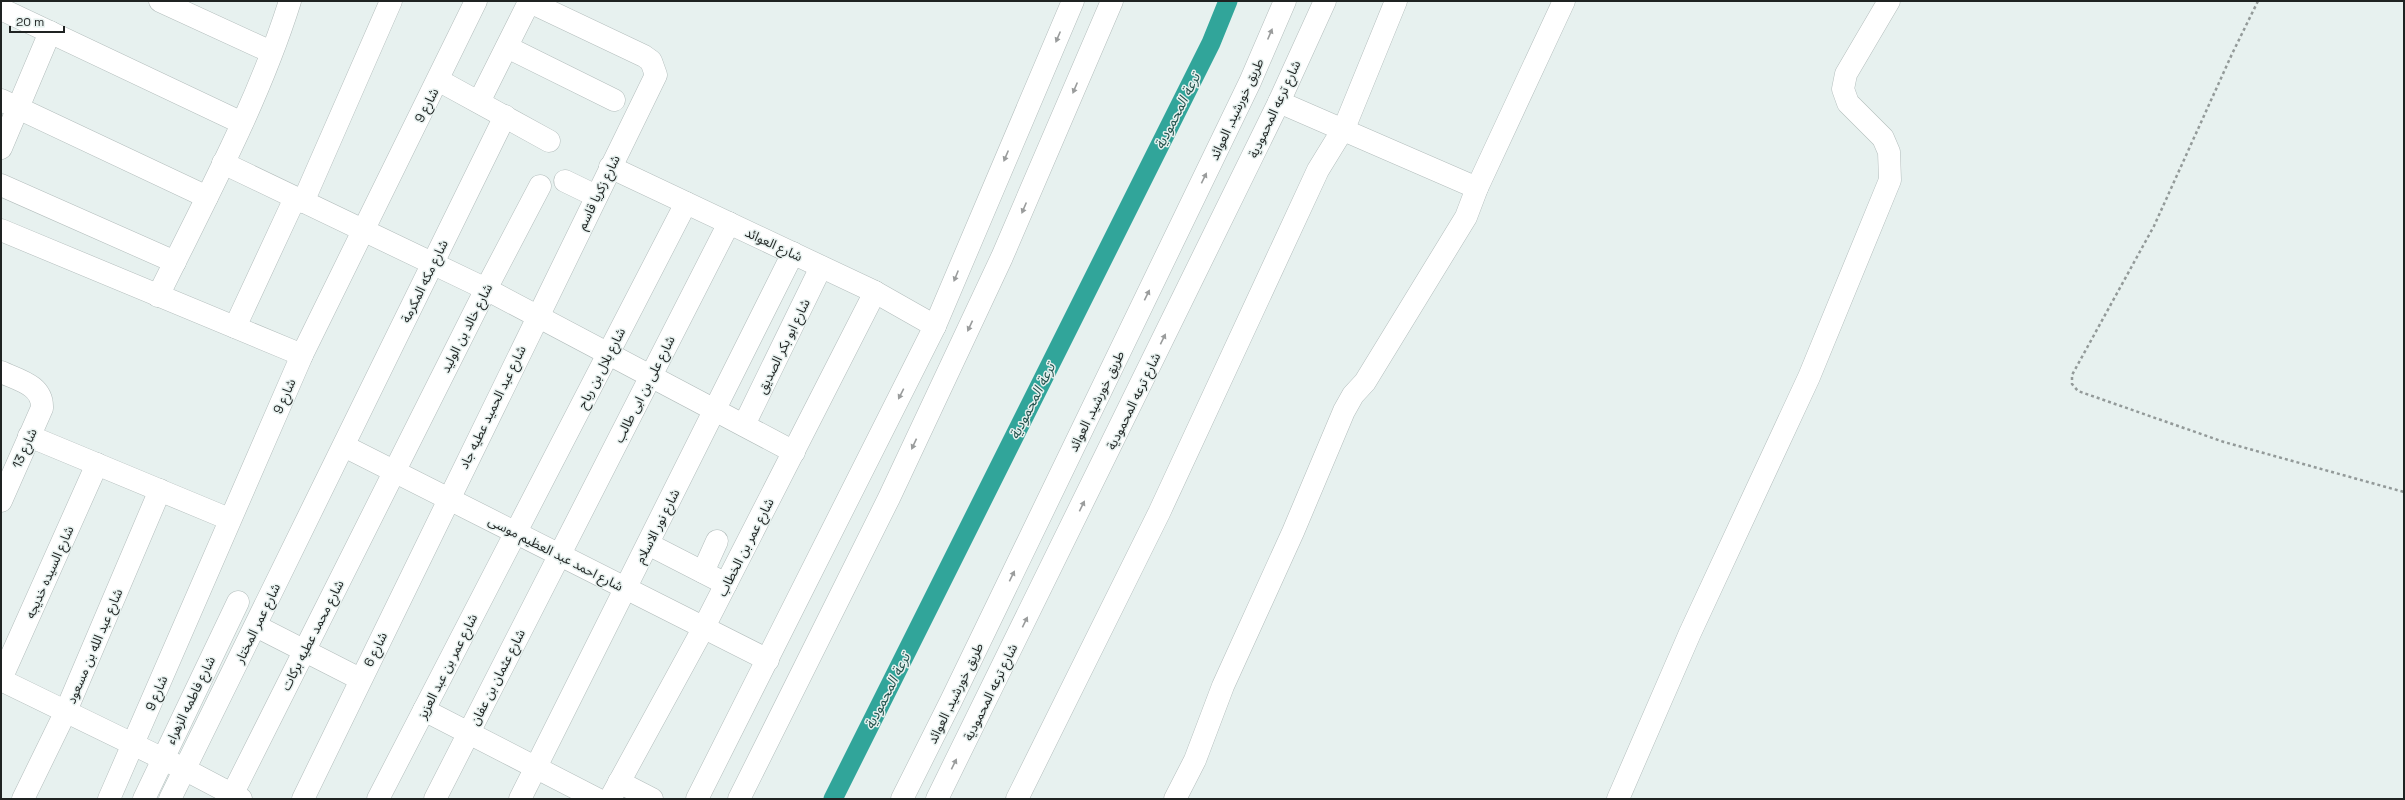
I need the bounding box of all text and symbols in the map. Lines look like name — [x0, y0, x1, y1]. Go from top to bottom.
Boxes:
scale bar — [10, 8, 64, 34]
text: 20 m — [16, 14, 44, 30]
one-way arrow — [1268, 28, 1274, 40]
one-way arrow — [1055, 31, 1061, 42]
street label: طريق خورشيد, العوائد — [1205, 55, 1268, 163]
street label: شارع ترعه المحمودية — [1244, 58, 1306, 162]
water label: ترعة المحمودية — [1150, 68, 1205, 152]
one-way arrow — [1072, 83, 1078, 94]
street label: شارع 9 — [411, 85, 444, 126]
one-way arrow — [1003, 151, 1009, 163]
street label: شارع زكريا قاسم — [573, 152, 626, 233]
one-way arrow — [1201, 172, 1207, 183]
one-way arrow — [1020, 202, 1026, 214]
street label: شارع العوائد — [741, 224, 805, 267]
street label: شارع مكه المكرمة — [397, 237, 454, 326]
one-way arrow — [953, 270, 959, 282]
street label: شارع خالد بن الوليد — [437, 281, 498, 377]
one-way arrow — [1144, 289, 1150, 300]
street label: شارع ابو بكر الصديق — [753, 296, 816, 397]
one-way arrow — [967, 320, 973, 332]
street label: شارع بلال بن رباح — [574, 325, 631, 412]
street label: شارع على بن ابى طالب — [610, 333, 681, 447]
one-way arrow — [1160, 333, 1166, 344]
street label: شارع عبد الحميد عطيه جاد — [455, 343, 532, 473]
street label: طريق خورشيد, العوائد — [1065, 348, 1128, 455]
street label: شارع ترعه المحمودية — [1103, 350, 1166, 453]
water label: ترعة المحمودية — [1005, 358, 1060, 442]
street label: شارع 9 — [269, 376, 302, 417]
one-way arrow — [898, 388, 904, 400]
street label: شارع 13 — [8, 426, 43, 472]
one-way arrow — [911, 438, 917, 449]
street label: شارع نور الاسلام — [631, 486, 685, 567]
street label: شارع عمر بن الخطاب — [713, 495, 779, 600]
one-way arrow — [1079, 500, 1085, 511]
street label: شارع احمد عبد العظيم موسى — [485, 512, 626, 597]
street label: شارع السيده خديجه — [21, 523, 79, 622]
one-way arrow — [1009, 570, 1015, 581]
street label: شارع محمد عطيه بركات — [277, 577, 349, 694]
street label: شارع عمر المختار — [230, 580, 286, 668]
street label: شارع عبد الله بن مسعود — [63, 586, 128, 707]
street label: شارع عمر بن عبد العزيز — [413, 611, 483, 723]
one-way arrow — [1021, 617, 1028, 628]
street label: شارع عثمان بن عفان — [466, 626, 531, 729]
street label: شارع 6 — [360, 629, 393, 670]
street label: طريق خورشيد, العوائد — [924, 640, 987, 747]
street label: شارع ترعه المحمودية — [960, 641, 1023, 744]
water label: ترعة المحمودية — [860, 648, 915, 732]
street label: شارع فاطمه الزهراء — [162, 653, 221, 748]
street label: شارع 9 — [141, 673, 173, 714]
one-way arrow — [951, 758, 958, 770]

